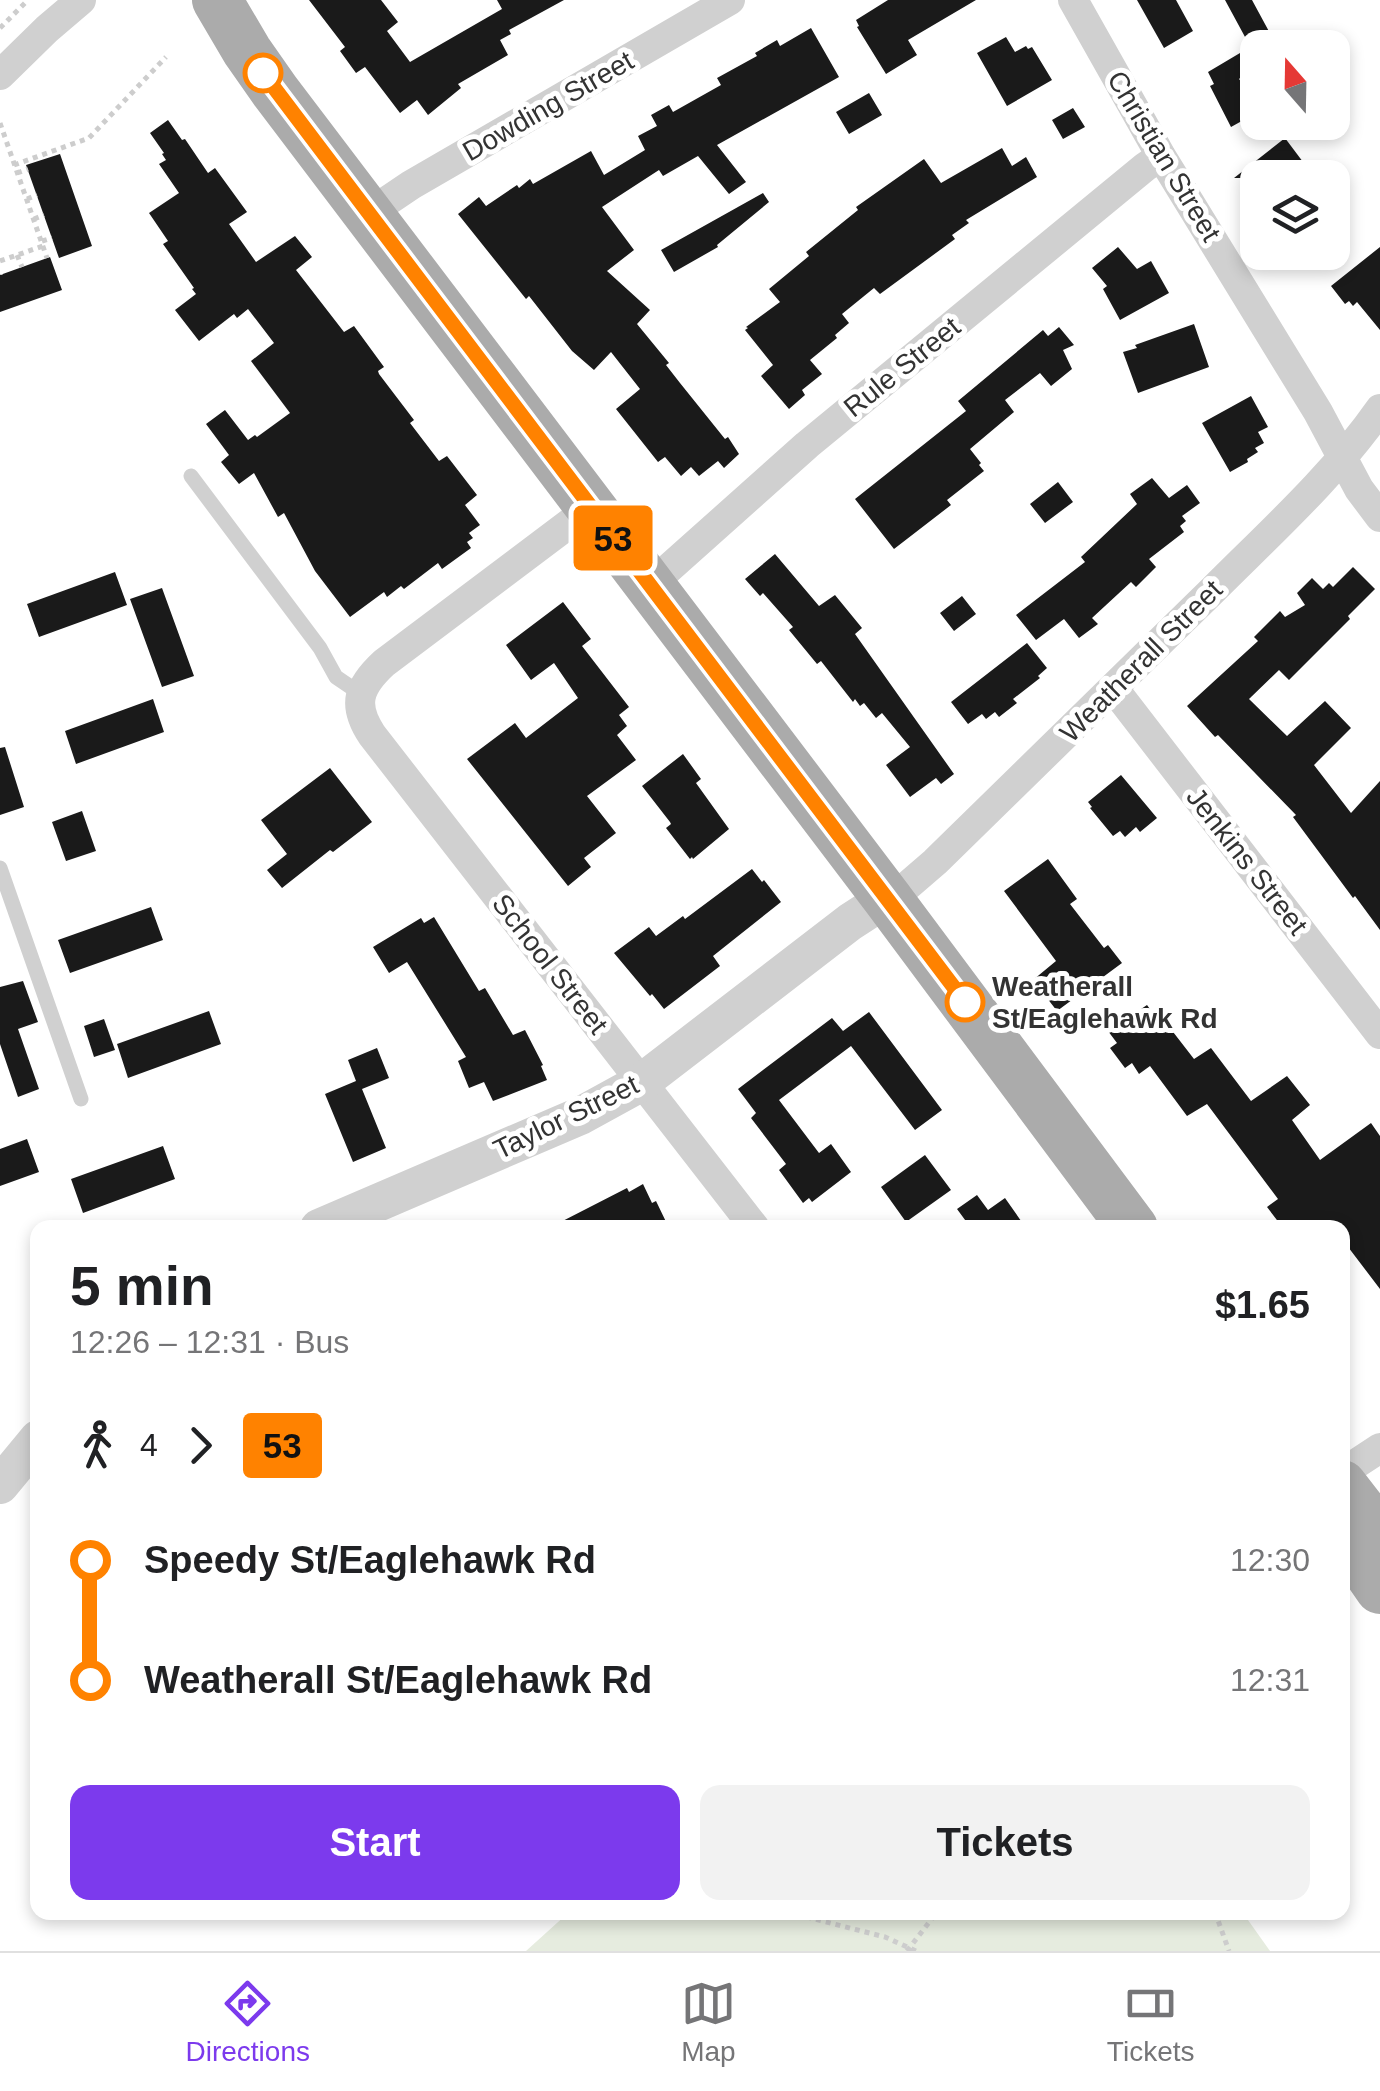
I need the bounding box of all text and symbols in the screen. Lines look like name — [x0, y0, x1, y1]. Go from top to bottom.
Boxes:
north arrow — [1240, 30, 1350, 140]
map controls — [1240, 30, 1350, 270]
street label: Dowding Street — [457, 45, 639, 167]
unlabelled marker — [244, 54, 282, 92]
street label: Christian Street — [1101, 65, 1227, 247]
button: layers — [1240, 160, 1350, 270]
street label: Rule Street — [838, 311, 966, 423]
line badge: 53 — [568, 506, 658, 570]
text: 53 — [594, 519, 632, 558]
street label: Weatherall Street — [1054, 574, 1228, 748]
street label: Jenkins Street — [1180, 782, 1314, 941]
street label: School Street — [486, 888, 614, 1040]
place label: Weatherall St/Eaglehawk Rd — [992, 971, 1218, 1034]
marker: Weatherall St/Eaglehawk Rd — [946, 983, 984, 1021]
street label: Taylor Street — [489, 1069, 644, 1165]
text: 5 min — [70, 1255, 214, 1317]
text: $1.65 — [1215, 1284, 1310, 1326]
text: 12:26 – 12:31 · Bus — [70, 1324, 349, 1360]
icon: walk — [70, 1418, 125, 1473]
icon: forward — [173, 1418, 228, 1473]
text: 53 — [263, 1426, 302, 1465]
text: 4 — [140, 1427, 158, 1463]
text: Speedy St/Eaglehawk Rd — [144, 1539, 596, 1581]
text: 12:30 — [1230, 1542, 1310, 1578]
text: Weatherall St/Eaglehawk Rd — [144, 1659, 652, 1701]
text: 12:31 — [1230, 1662, 1310, 1698]
button: Start — [70, 1785, 680, 1900]
button: Tickets — [700, 1785, 1310, 1900]
tab: Directions — [185, 1976, 310, 2068]
tab: Map — [681, 1976, 736, 2068]
tab: Tickets — [1107, 1976, 1195, 2068]

